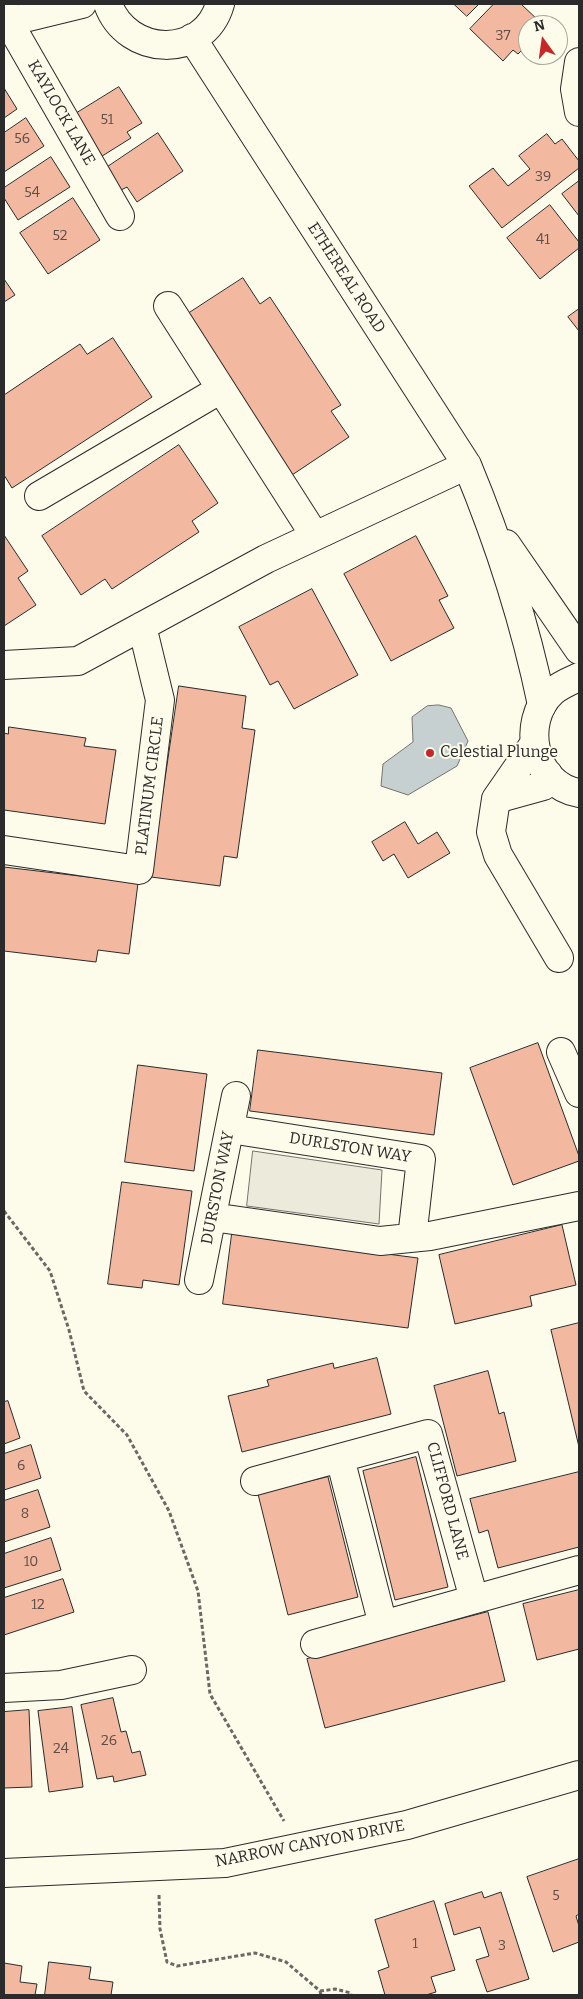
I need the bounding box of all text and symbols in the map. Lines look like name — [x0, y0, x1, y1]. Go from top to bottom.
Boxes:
north arrow — [518, 15, 568, 65]
text: N — [532, 16, 547, 35]
house number: 37 — [495, 28, 511, 44]
street label: KAYLOCK LANE — [23, 57, 99, 169]
house number: 51 — [101, 112, 113, 128]
house number: 56 — [14, 131, 30, 147]
house number: 39 — [535, 169, 551, 185]
house number: 54 — [24, 185, 40, 201]
street label: ETHEREAL ROAD — [303, 219, 389, 337]
house number: 52 — [53, 228, 67, 244]
house number: 41 — [536, 232, 550, 248]
street label: PLATINUM CIRCLE — [132, 716, 168, 856]
place label: Celestial Plunge — [440, 743, 558, 763]
marker: Celestial Plunge — [424, 747, 436, 759]
street label: DURLSTON WAY — [288, 1129, 412, 1167]
street label: DURSTON WAY — [198, 1130, 238, 1246]
street label: CLIFFORD LANE — [422, 1440, 472, 1562]
house number: 6 — [17, 1458, 25, 1474]
house number: 8 — [21, 1506, 29, 1522]
house number: 10 — [24, 1554, 38, 1570]
house number: 12 — [31, 1597, 45, 1613]
house number: 26 — [101, 1733, 117, 1749]
house number: 24 — [53, 1741, 69, 1757]
street label: NARROW CANYON DRIVE — [214, 1816, 406, 1872]
house number: 5 — [552, 1888, 560, 1904]
house number: 1 — [412, 1936, 418, 1952]
house number: 3 — [498, 1938, 506, 1954]

